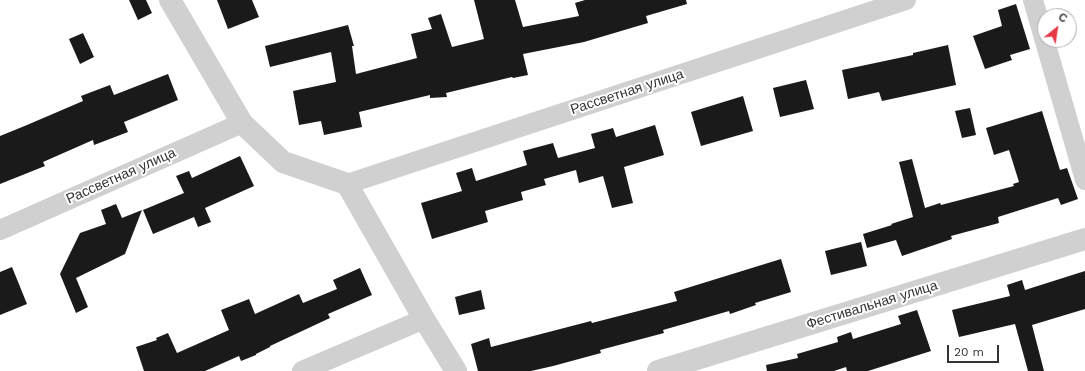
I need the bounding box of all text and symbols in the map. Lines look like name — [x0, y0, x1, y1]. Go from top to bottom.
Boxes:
north arrow — [1037, 8, 1077, 48]
text: С — [1056, 10, 1069, 26]
street label: Рассветная улица — [568, 66, 686, 118]
street label: Рассветная улица — [64, 144, 178, 208]
street label: Фестивальная улица — [804, 277, 940, 333]
scale bar — [949, 337, 1001, 363]
text: 20 m — [954, 345, 984, 359]

